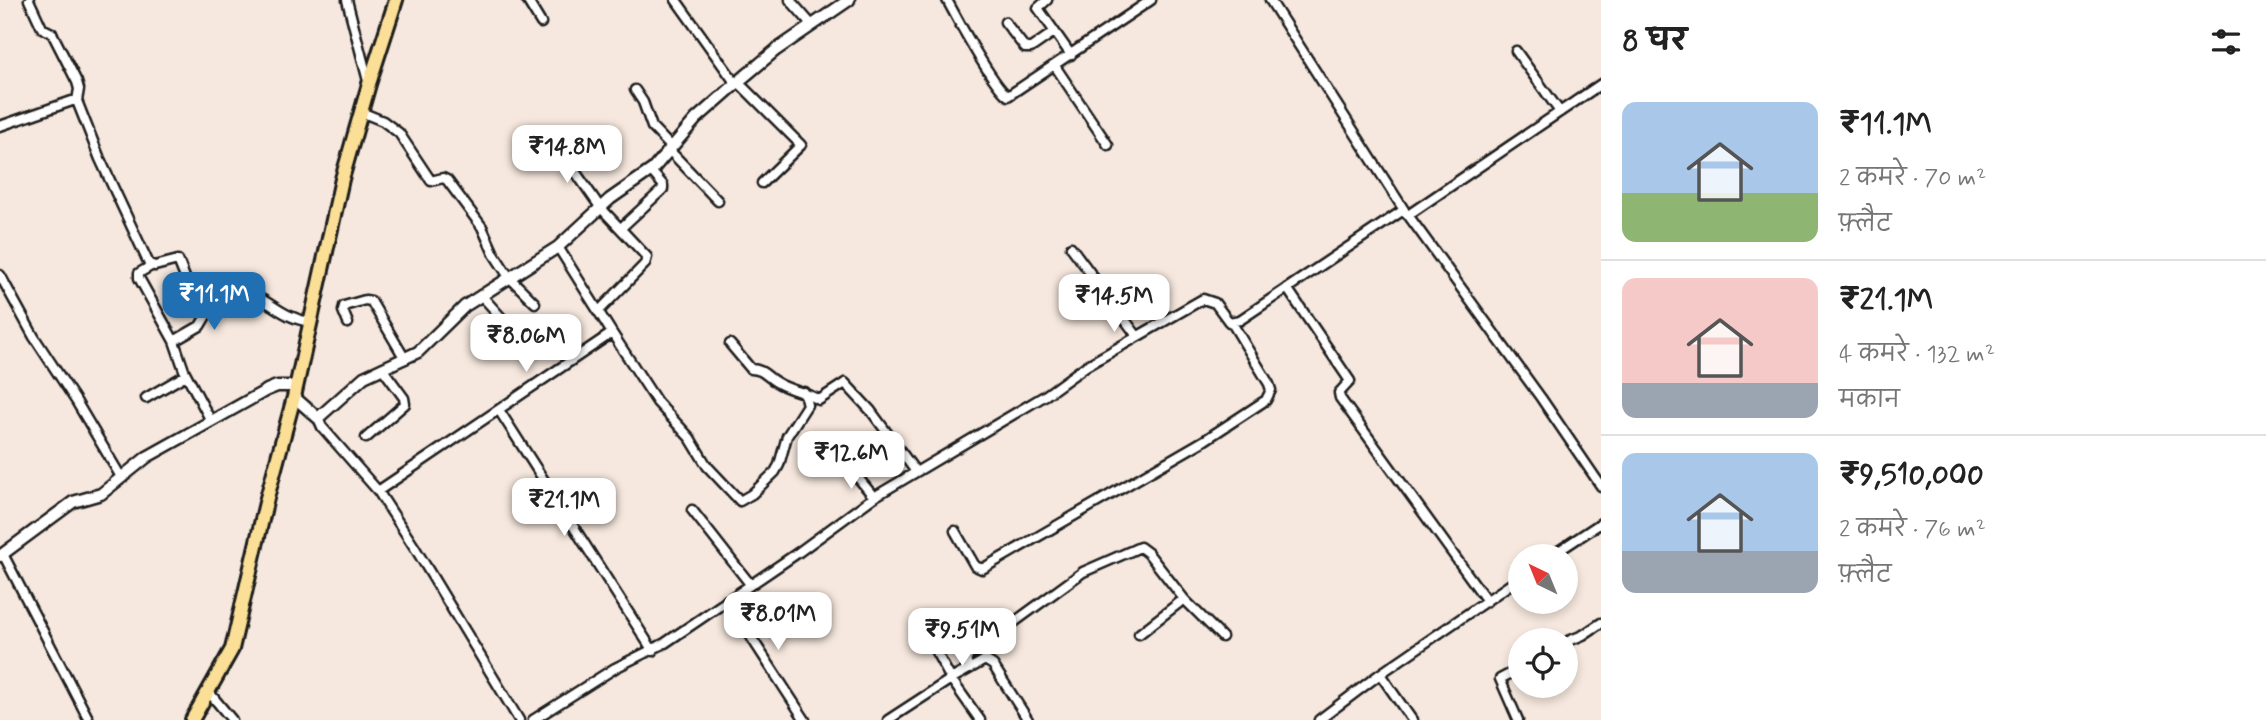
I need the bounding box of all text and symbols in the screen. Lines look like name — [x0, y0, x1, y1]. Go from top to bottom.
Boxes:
text: 8 घर — [1622, 22, 1687, 61]
icon: filters — [2207, 23, 2245, 61]
text: ₹11.1M — [1839, 105, 1932, 144]
pin: ₹14.8M — [510, 125, 624, 185]
icon: home — [1678, 130, 1762, 214]
text: ₹14.8M — [528, 133, 606, 163]
text: 2 कमरे · 70 m² — [1839, 164, 1986, 194]
text: फ़्लैट — [1839, 210, 1891, 240]
pin: ₹11.1M — [157, 272, 271, 332]
pin: ₹14.5M — [1057, 274, 1171, 334]
text: ₹11.1M — [178, 280, 250, 310]
text: ₹21.1M — [1839, 281, 1933, 320]
text: ₹14.5M — [1075, 282, 1153, 312]
icon: home — [1678, 306, 1762, 390]
pin: ₹8.06M — [469, 314, 583, 374]
text: ₹8.06M — [486, 322, 566, 352]
text: 4 कमरे · 132 m² — [1839, 340, 1995, 370]
text: मकान — [1839, 386, 1900, 416]
pin: ₹12.6M — [794, 432, 908, 491]
text: ₹12.6M — [814, 439, 888, 469]
text: ₹9,510,000 — [1839, 456, 1984, 495]
pin: ₹21.1M — [507, 478, 621, 538]
icon: home — [1678, 481, 1762, 565]
text: ₹21.1M — [528, 486, 600, 516]
text: 2 कमरे · 76 m² — [1839, 515, 1986, 545]
north arrow — [1508, 544, 1578, 614]
map controls — [1508, 544, 1578, 698]
text: फ़्लैट — [1839, 561, 1891, 591]
pin: ₹8.01M — [721, 592, 835, 652]
text: ₹8.01M — [740, 600, 816, 630]
pin: ₹9.51M — [905, 608, 1019, 668]
text: ₹9.51M — [924, 616, 1000, 646]
button: locate — [1508, 628, 1578, 698]

